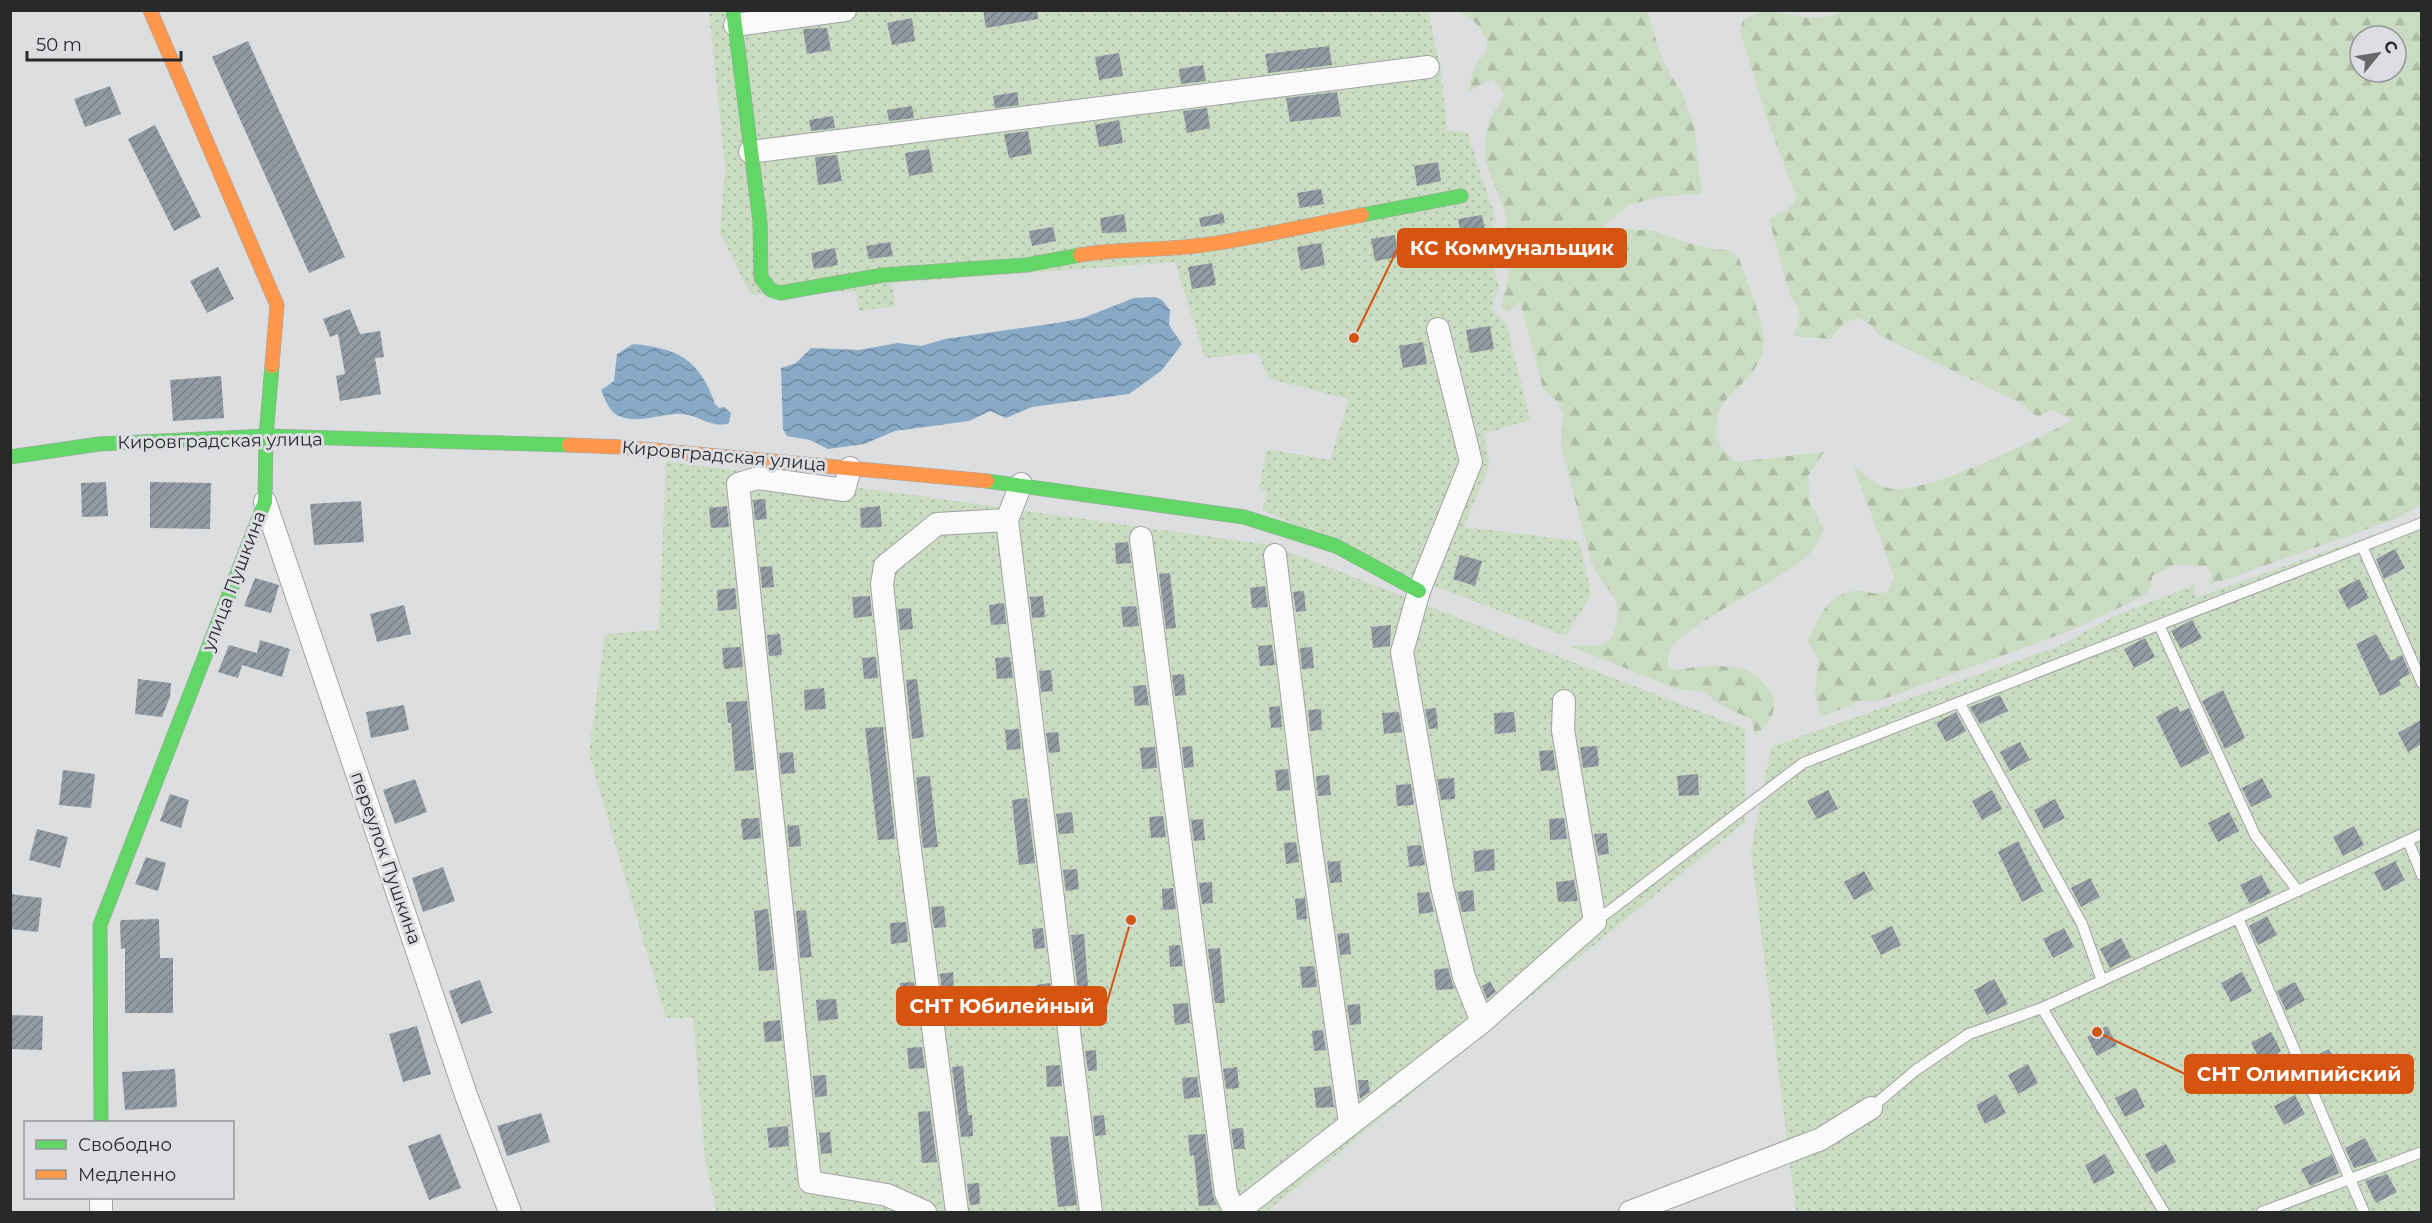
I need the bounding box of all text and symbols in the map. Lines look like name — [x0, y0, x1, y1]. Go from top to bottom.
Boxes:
scale bar — [27, 24, 182, 62]
north arrow — [2348, 24, 2408, 84]
text: 50 m — [36, 34, 82, 56]
text: С — [2379, 37, 2402, 57]
callout: КС Коммунальщик — [1398, 229, 1626, 267]
text: КС Коммунальщик — [1410, 236, 1614, 260]
street label: Кировградская улица — [117, 428, 323, 454]
street label: Кировградская улица — [621, 436, 827, 476]
street label: улица Пушкина — [197, 508, 271, 655]
street label: переулок Пушкина — [346, 769, 426, 947]
callout: СНТ Юбилейный — [897, 987, 1106, 1025]
text: СНТ Юбилейный — [910, 994, 1094, 1018]
callout: СНТ Олимпийский — [2185, 1055, 2413, 1093]
text: СНТ Олимпийский — [2197, 1062, 2401, 1086]
legend — [24, 1121, 234, 1199]
text: Свободно — [78, 1134, 172, 1156]
text: Медленно — [78, 1164, 176, 1186]

